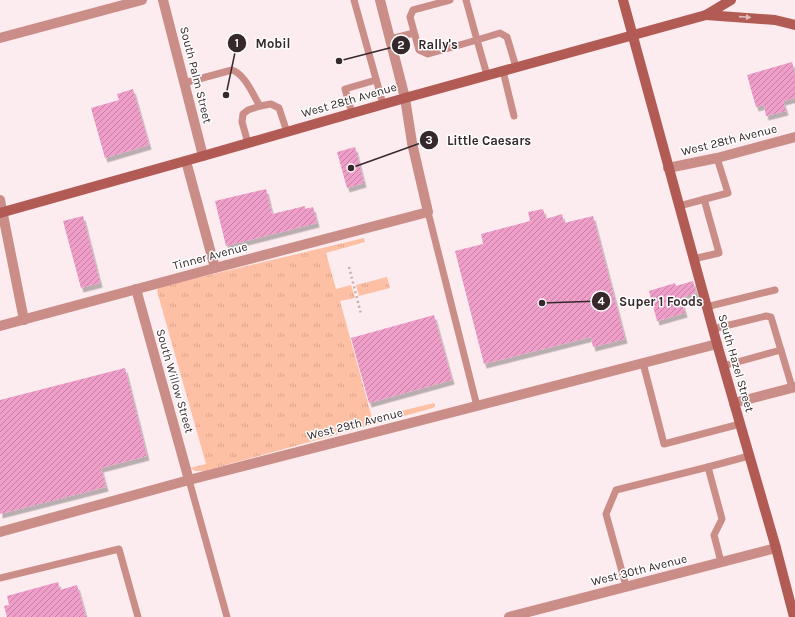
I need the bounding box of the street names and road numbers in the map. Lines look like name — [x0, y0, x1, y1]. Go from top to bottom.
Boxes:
street label: South Palm Street — [177, 25, 215, 125]
street label: West 28th Avenue — [300, 80, 398, 120]
street label: West 28th Avenue — [679, 121, 779, 159]
street label: Tinner Avenue — [171, 239, 249, 273]
street label: South Hazel Street — [715, 312, 757, 414]
street label: South Willow Street — [153, 327, 197, 435]
street label: West 29th Avenue — [306, 405, 404, 443]
street label: West 30th Avenue — [590, 551, 688, 589]

